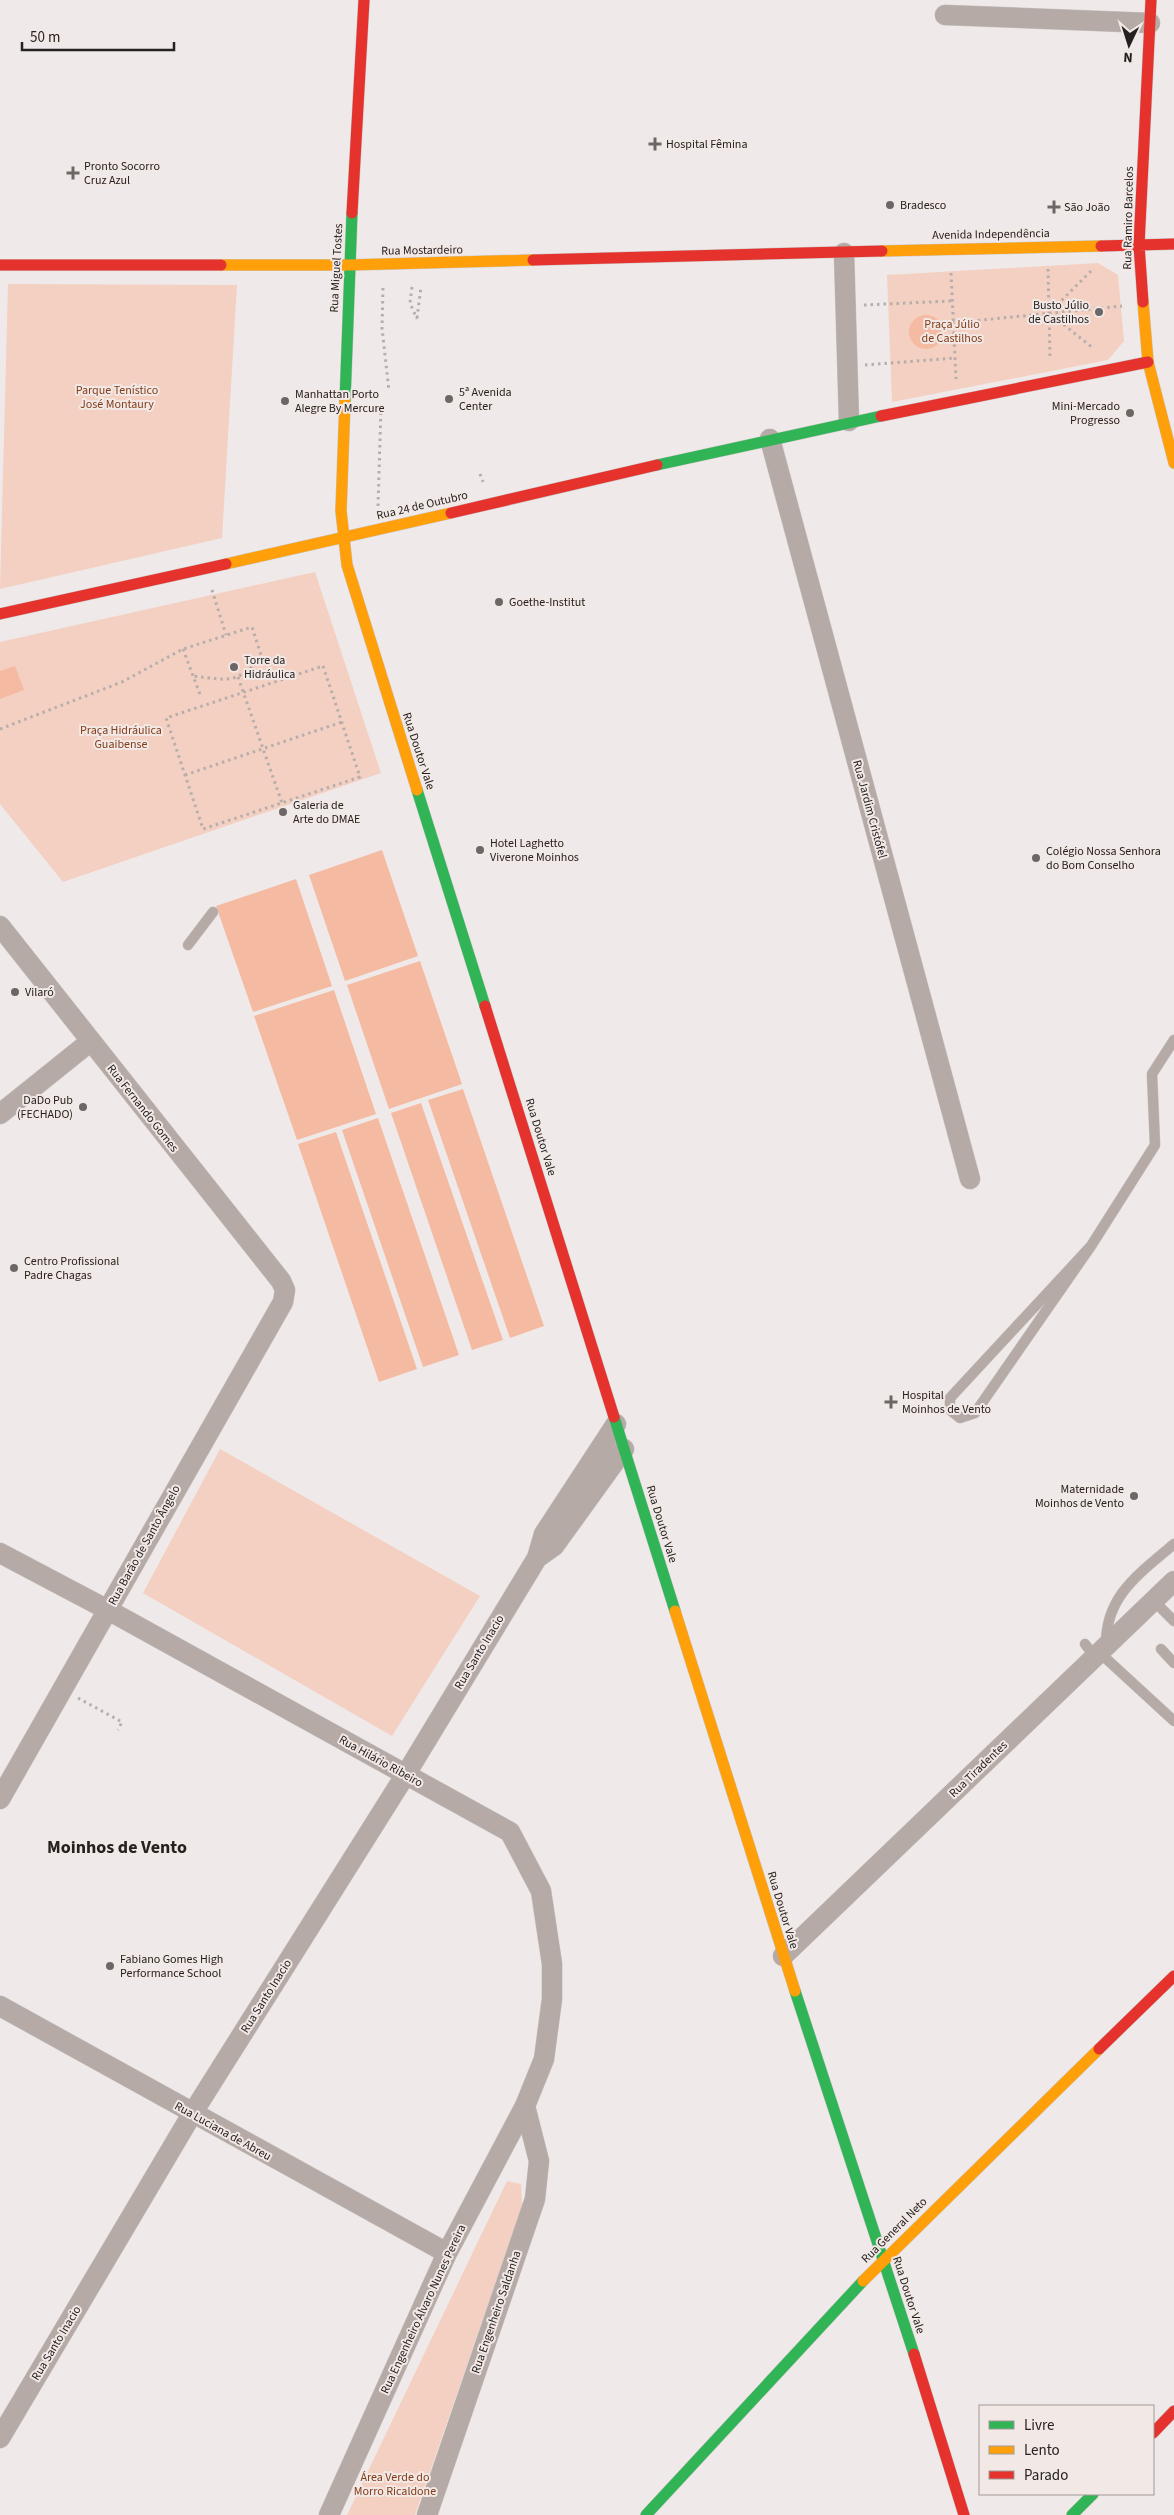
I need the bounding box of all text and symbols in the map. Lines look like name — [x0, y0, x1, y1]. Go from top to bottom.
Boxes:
scale bar — [22, 20, 175, 52]
north arrow — [1104, 20, 1154, 70]
text: 50 m — [30, 27, 60, 48]
text: N — [1123, 47, 1134, 67]
place label: Hospital Fêmina — [666, 136, 747, 153]
marker: Hospital Fêmina — [648, 137, 662, 151]
place label: Pronto Socorro Cruz Azul — [84, 158, 160, 189]
marker: Pronto Socorro Cruz Azul — [66, 166, 80, 180]
street label: Rua Ramiro Barcelos — [1119, 166, 1138, 270]
place label: Bradesco — [900, 197, 946, 214]
marker: Bradesco — [884, 199, 896, 211]
place label: São João — [1064, 199, 1110, 216]
marker: São João — [1048, 201, 1060, 213]
street label: Rua Miguel Tostes — [326, 223, 347, 313]
street label: Avenida Independência — [932, 225, 1050, 244]
street label: Rua Mostardeiro — [381, 241, 463, 260]
place label: Busto Júlio de Castilhos — [1028, 297, 1089, 328]
marker: Busto Júlio de Castilhos — [1093, 306, 1105, 318]
park label: Praça Júlio de Castilhos — [922, 316, 982, 347]
park label: Parque Tenístico José Montaury — [76, 382, 158, 413]
place label: 5ª Avenida Center — [459, 384, 512, 415]
place label: Manhattan Porto Alegre By Mercure — [295, 386, 385, 417]
marker: 5ª Avenida Center — [443, 393, 455, 405]
marker: Manhattan Porto Alegre By Mercure — [279, 395, 291, 407]
place label: Mini-Mercado Progresso — [1052, 398, 1120, 429]
marker: Mini-Mercado Progresso — [1124, 407, 1136, 419]
street label: Rua 24 de Outubro — [375, 487, 470, 524]
place label: Goethe-Institut — [509, 594, 585, 611]
marker: Goethe-Institut — [493, 596, 505, 608]
place label: Torre da Hidráulica — [244, 652, 295, 683]
marker: Torre da Hidráulica — [228, 661, 240, 673]
street label: Rua Doutor Vale — [398, 710, 439, 792]
park label: Praça Hidráulica Guaibense — [80, 722, 162, 753]
street label: Rua Jardim Cristófel — [848, 758, 891, 860]
place label: Galeria de Arte do DMAE — [293, 797, 360, 828]
marker: Galeria de Arte do DMAE — [277, 806, 289, 818]
place label: Hotel Laghetto Viverone Moinhos — [490, 835, 579, 866]
place label: Colégio Nossa Senhora do Bom Conselho — [1046, 843, 1161, 874]
marker: Hotel Laghetto Viverone Moinhos — [474, 844, 486, 856]
marker: Colégio Nossa Senhora do Bom Conselho — [1030, 852, 1042, 864]
place label: Vilaró — [25, 984, 54, 1001]
marker: Vilaró — [9, 986, 21, 998]
street label: Rua Fernando Gomes — [103, 1061, 182, 1156]
place label: DaDo Pub (FECHADO) — [17, 1092, 73, 1123]
street label: Rua Doutor Vale — [521, 1096, 560, 1178]
marker: DaDo Pub (FECHADO) — [77, 1101, 89, 1113]
place label: Centro Profissional Padre Chagas — [24, 1253, 119, 1284]
marker: Centro Profissional Padre Chagas — [8, 1262, 20, 1274]
place label: Hospital Moinhos de Vento — [902, 1387, 991, 1418]
marker: Hospital Moinhos de Vento — [884, 1395, 898, 1409]
place label: Maternidade Moinhos de Vento — [1035, 1481, 1124, 1512]
street label: Rua Barão de Santo Ângelo — [104, 1482, 185, 1608]
street label: Rua Doutor Vale — [642, 1483, 681, 1565]
marker: Maternidade Moinhos de Vento — [1128, 1490, 1140, 1502]
street label: Rua Santo Inacio — [450, 1612, 508, 1693]
street label: Rua Hilário Ribeiro — [336, 1731, 426, 1792]
street label: Rua Tiradentes — [945, 1737, 1011, 1802]
district label: Moinhos de Vento — [47, 1835, 187, 1860]
street label: Rua Doutor Vale — [763, 1869, 802, 1951]
place label: Fabiano Gomes High Performance School — [120, 1951, 223, 1982]
street label: Rua Santo Inacio — [237, 1956, 296, 2037]
marker: Fabiano Gomes High Performance School — [104, 1960, 116, 1972]
street label: Rua Luciana de Abreu — [171, 2098, 274, 2165]
street label: Rua General Neto — [858, 2194, 931, 2267]
street label: Rua Engenheiro Álvaro Nunes Pereira — [377, 2222, 470, 2397]
street label: Rua Engenheiro Saldanha — [467, 2248, 525, 2376]
street label: Rua Doutor Vale — [888, 2254, 929, 2336]
street label: Rua Santo Inacio — [27, 2303, 85, 2384]
legend — [979, 2405, 1154, 2495]
text: Livre — [1024, 2415, 1054, 2436]
text: Lento — [1024, 2440, 1060, 2461]
text: Parado — [1024, 2465, 1068, 2486]
park label: Área Verde do Morro Ricaldone — [354, 2469, 436, 2500]

